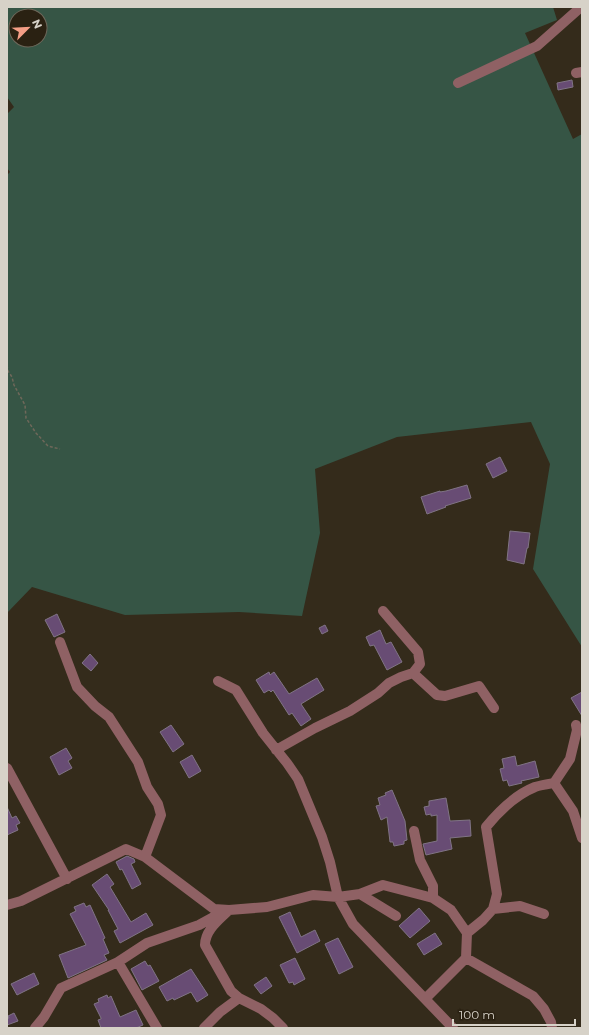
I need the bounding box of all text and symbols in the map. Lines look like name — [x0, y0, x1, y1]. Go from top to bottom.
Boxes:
north arrow — [8, 8, 48, 48]
text: N — [29, 17, 45, 31]
scale bar — [453, 1001, 575, 1027]
text: 100 m — [459, 1007, 495, 1022]

